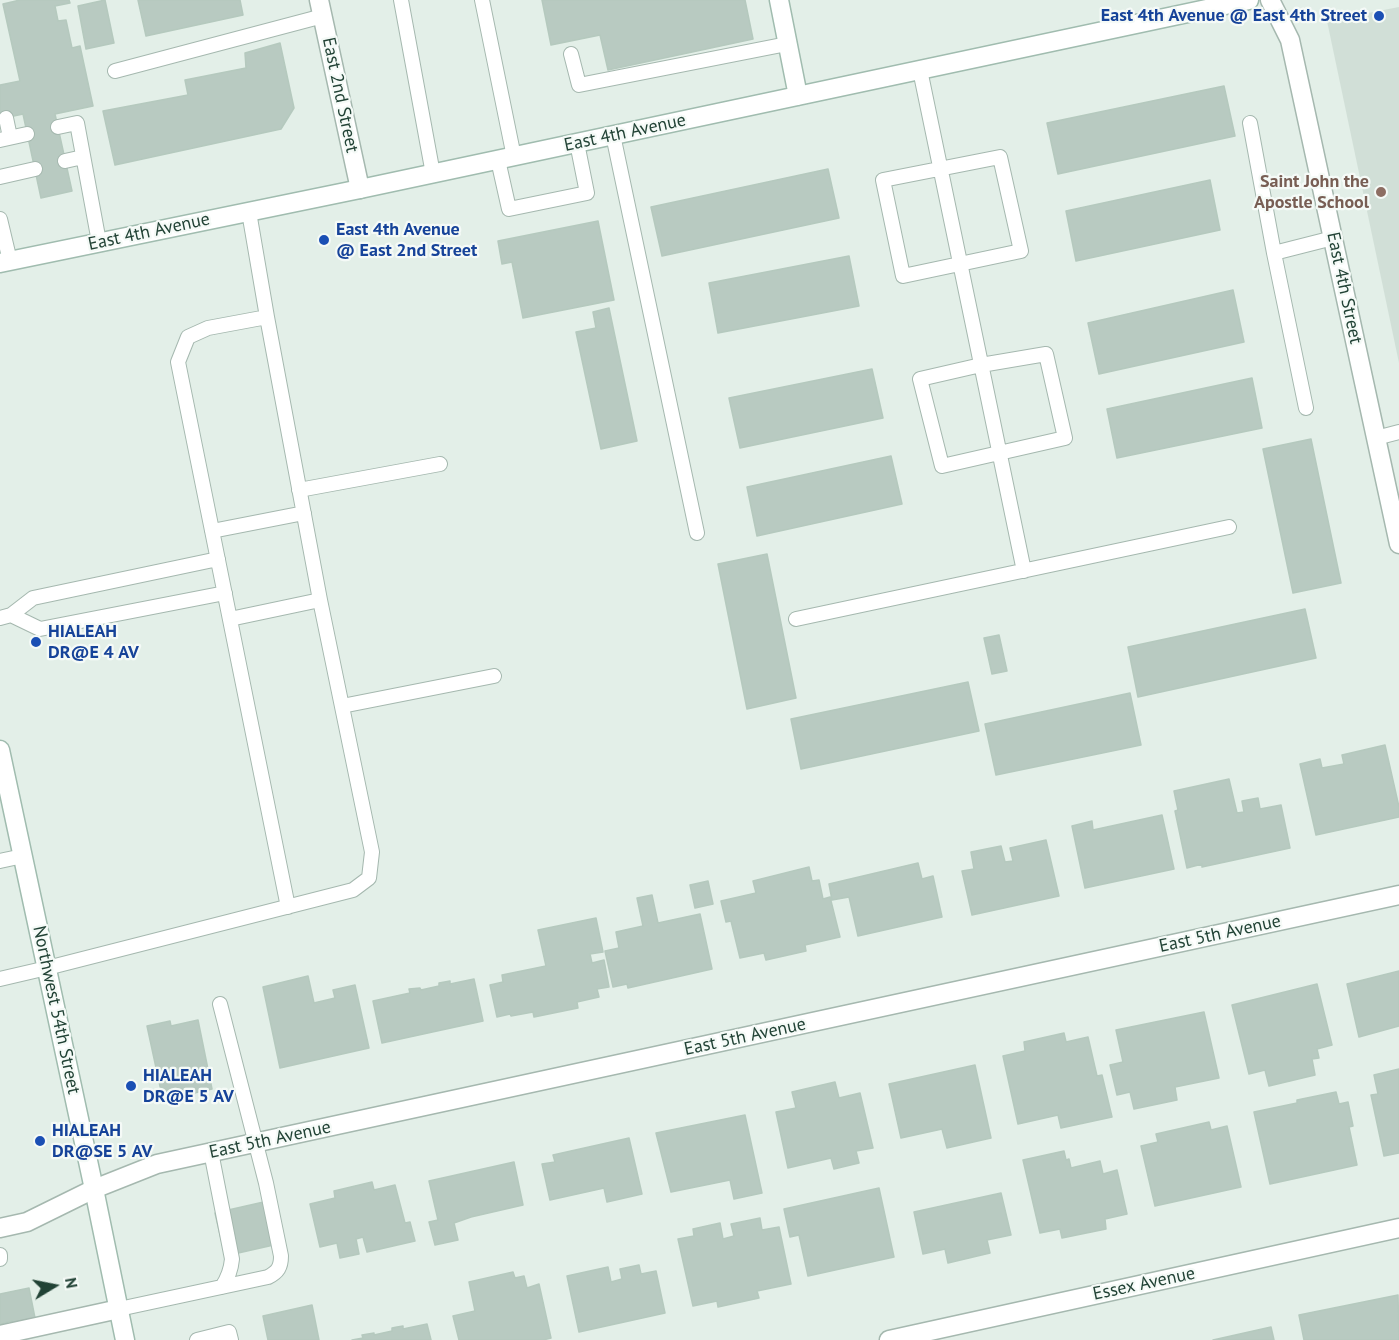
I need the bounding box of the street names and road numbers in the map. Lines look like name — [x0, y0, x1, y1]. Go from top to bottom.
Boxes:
street label: East 2nd Street — [317, 35, 363, 155]
street label: East 4th Avenue — [562, 110, 688, 156]
street label: East 4th Avenue — [86, 209, 212, 255]
street label: East 4th Street — [1322, 230, 1366, 346]
street label: East 5th Avenue — [1157, 911, 1283, 957]
street label: Northwest 54th Street — [28, 924, 84, 1096]
street label: East 5th Avenue — [682, 1014, 808, 1060]
street label: East 5th Avenue — [207, 1117, 333, 1163]
street label: Essex Avenue — [1091, 1263, 1197, 1305]

